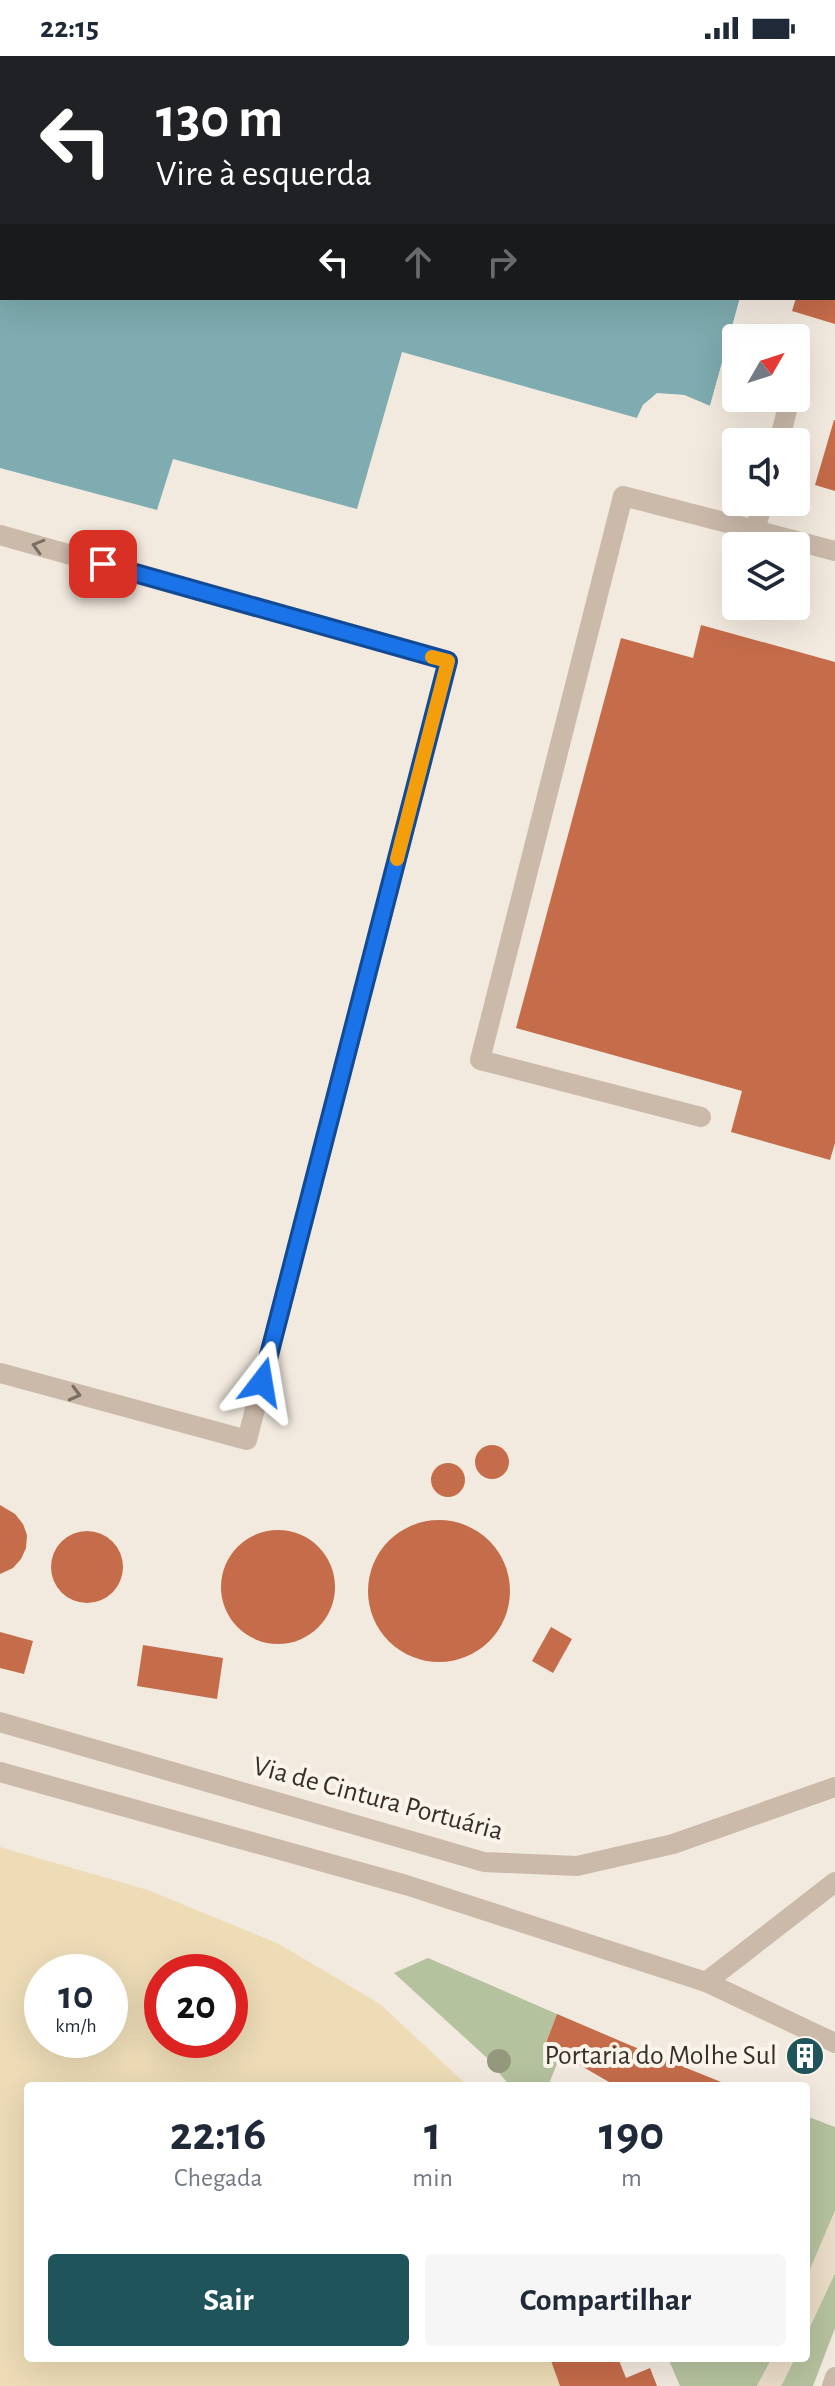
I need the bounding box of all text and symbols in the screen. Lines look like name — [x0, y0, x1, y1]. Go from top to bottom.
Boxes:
text: 22:15 — [40, 13, 99, 43]
icon: left — [24, 88, 128, 192]
text: 130 m — [156, 91, 283, 147]
text: Vire à esquerda — [156, 156, 372, 192]
icon: left — [312, 240, 356, 284]
icon: ahead — [396, 240, 440, 284]
icon: right — [480, 240, 524, 284]
north arrow — [722, 324, 810, 412]
map controls — [722, 324, 810, 620]
button: sound — [722, 428, 810, 516]
pin — [69, 530, 137, 598]
button: layers — [722, 532, 810, 620]
one-way arrow — [32, 538, 46, 555]
icon: arrive — [81, 542, 125, 586]
position arrow — [220, 1340, 304, 1424]
one-way arrow — [68, 1384, 82, 1401]
street label: Via de Cintura Portuária — [250, 1752, 506, 1846]
speed limit sign: 20 — [144, 1954, 248, 2058]
text: 10 — [58, 1976, 94, 2016]
text: km/h — [55, 2016, 97, 2036]
building icon: Portaria do Molhe Sul — [784, 2035, 826, 2077]
place label: Portaria do Molhe Sul — [545, 2042, 777, 2070]
text: 22:16 — [170, 2111, 267, 2159]
text: 1 — [424, 2111, 441, 2159]
text: 190 — [599, 2111, 664, 2159]
text: Chegada — [174, 2165, 262, 2191]
text: min — [412, 2165, 453, 2191]
text: m — [621, 2165, 642, 2191]
button: Sair — [48, 2254, 409, 2346]
button: Compartilhar — [425, 2254, 786, 2346]

